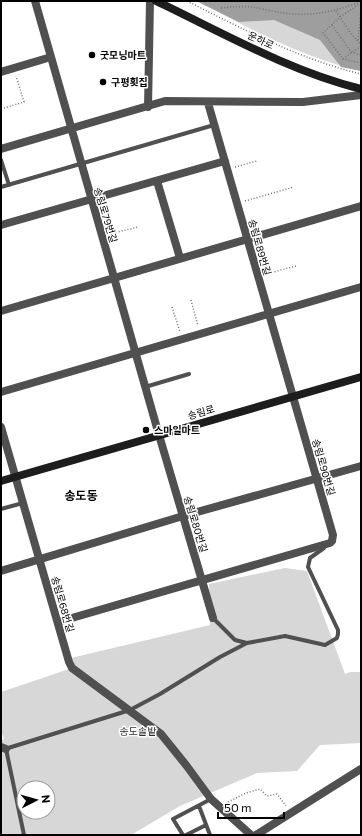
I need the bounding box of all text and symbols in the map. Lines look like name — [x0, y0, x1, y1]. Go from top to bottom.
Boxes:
street label: 운하로 — [246, 29, 276, 51]
place label: 굿모닝마트 — [100, 49, 146, 61]
marker: 굿모닝마트 — [87, 50, 97, 60]
place label: 구평횟집 — [111, 76, 148, 88]
marker: 구평횟집 — [98, 77, 108, 87]
street label: 송림로79번길 — [92, 186, 120, 244]
street label: 송림로89번길 — [246, 217, 274, 277]
street label: 송림로 — [186, 402, 216, 422]
place label: 스마일마트 — [154, 424, 200, 436]
marker: 스마일마트 — [141, 425, 151, 435]
street label: 송림로90번길 — [310, 437, 338, 497]
district label: 송도동 — [64, 488, 98, 502]
street label: 송림로80번길 — [182, 494, 210, 554]
street label: 송림로68번길 — [49, 574, 77, 634]
park label: 송도솔밭 — [120, 725, 156, 737]
north arrow — [16, 780, 56, 820]
text: N — [40, 794, 53, 804]
scale bar — [218, 794, 284, 820]
text: 50 m — [224, 800, 252, 814]

